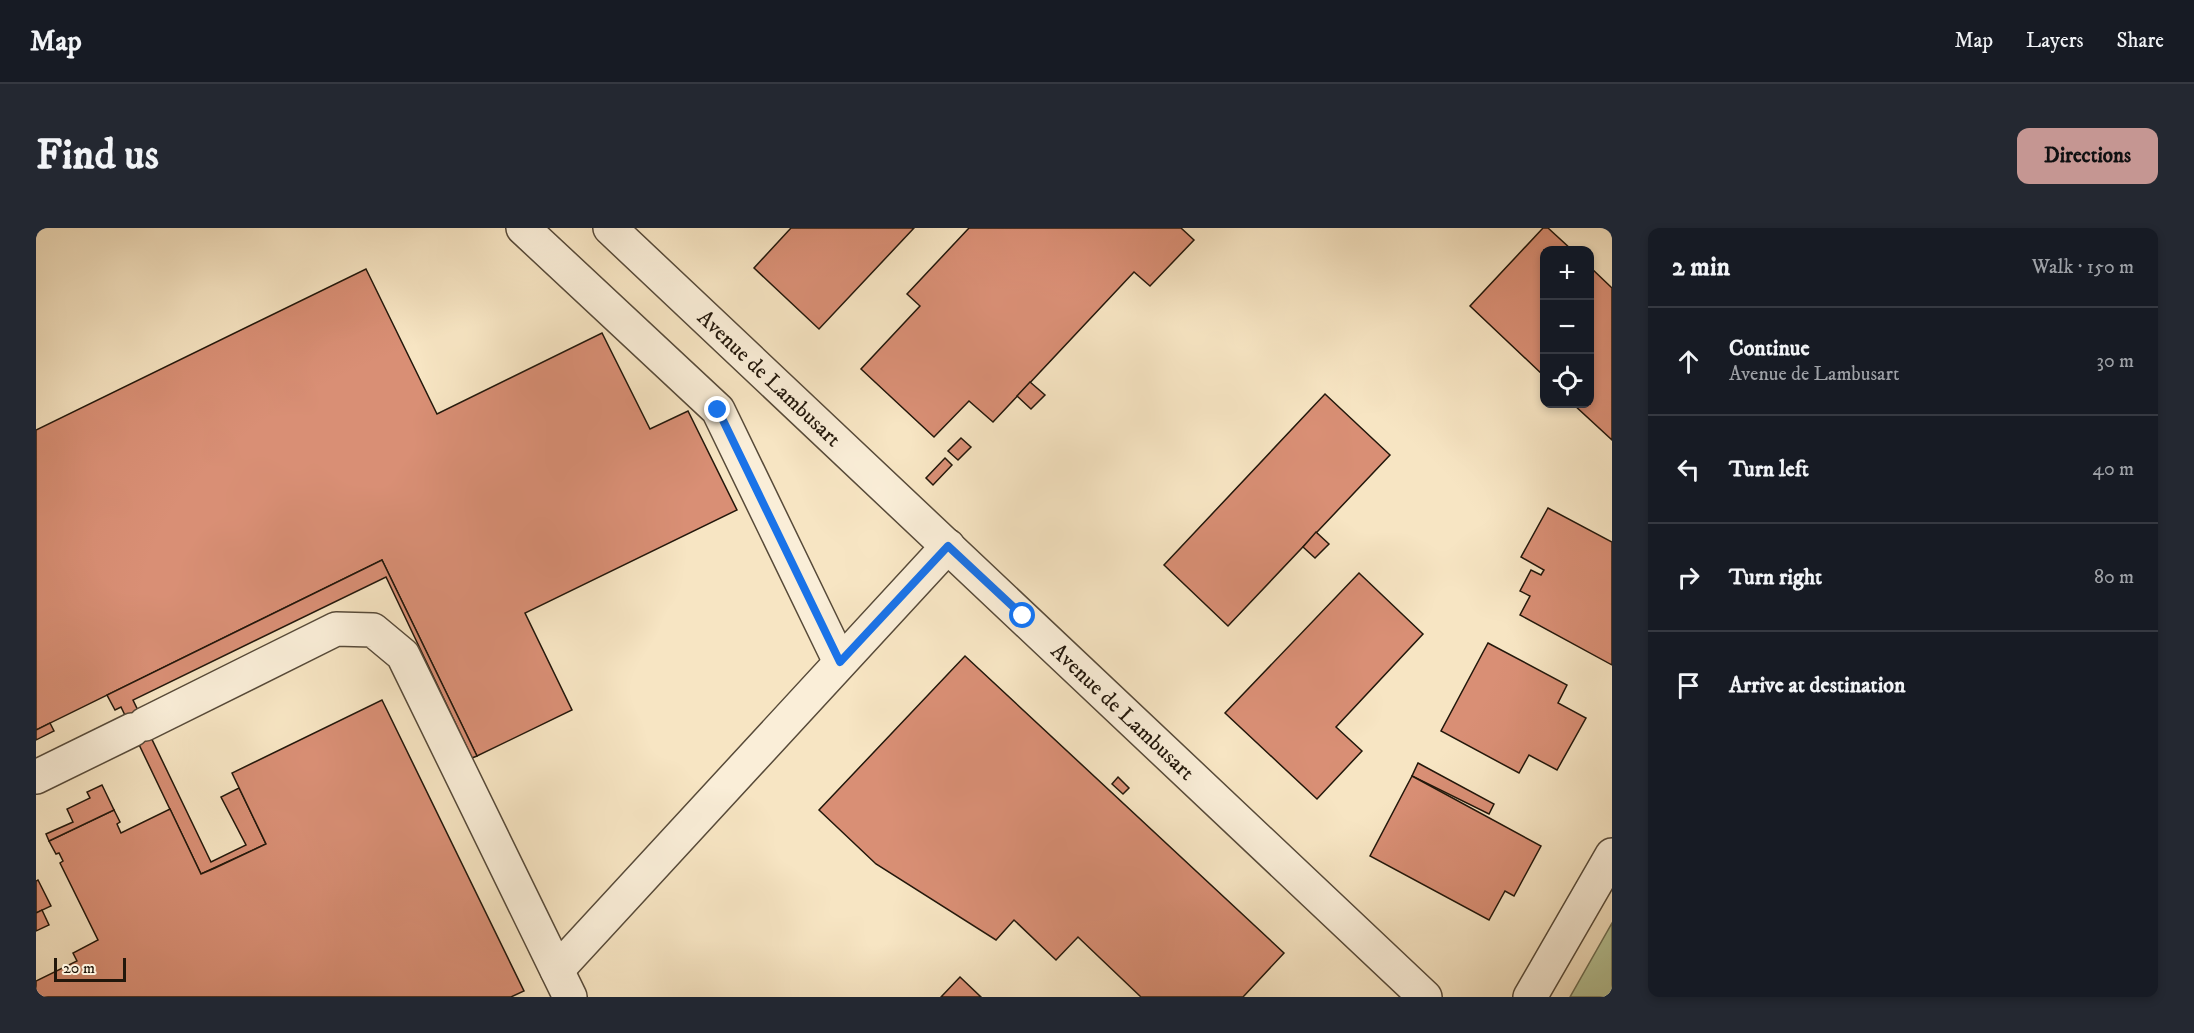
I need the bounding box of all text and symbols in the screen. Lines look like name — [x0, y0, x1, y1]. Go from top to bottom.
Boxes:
text: Map — [30, 24, 82, 59]
text: Map — [1954, 28, 1993, 54]
text: Layers — [2026, 28, 2084, 54]
text: Share — [2117, 28, 2164, 54]
button: Directions — [2017, 128, 2158, 184]
text: Find us — [36, 130, 159, 182]
map controls — [1540, 246, 1594, 408]
button: + — [1540, 246, 1594, 300]
text: 2 min — [1672, 251, 1730, 284]
text: Walk · 150 m — [2032, 255, 2134, 280]
button: − — [1540, 300, 1594, 354]
street label: Avenue de Lambusart — [692, 304, 847, 452]
text: Continue — [1729, 335, 1810, 362]
icon: ahead — [1672, 345, 1705, 378]
text: 30 m — [2096, 349, 2134, 374]
button: locate — [1540, 354, 1594, 408]
text: Avenue de Lambusart — [1729, 362, 1899, 387]
route end — [704, 396, 730, 422]
icon: left — [1672, 453, 1705, 486]
text: Turn left — [1729, 456, 1809, 483]
text: 40 m — [2092, 457, 2134, 482]
icon: right — [1672, 561, 1705, 594]
text: Turn right — [1729, 564, 1822, 591]
text: 80 m — [2094, 565, 2134, 590]
route start — [1009, 602, 1035, 628]
street label: Avenue de Lambusart — [1045, 638, 1200, 786]
icon: arrive — [1672, 669, 1705, 702]
text: Arrive at destination — [1729, 672, 1906, 699]
scale bar — [54, 955, 126, 982]
text: 20 m — [63, 958, 95, 978]

